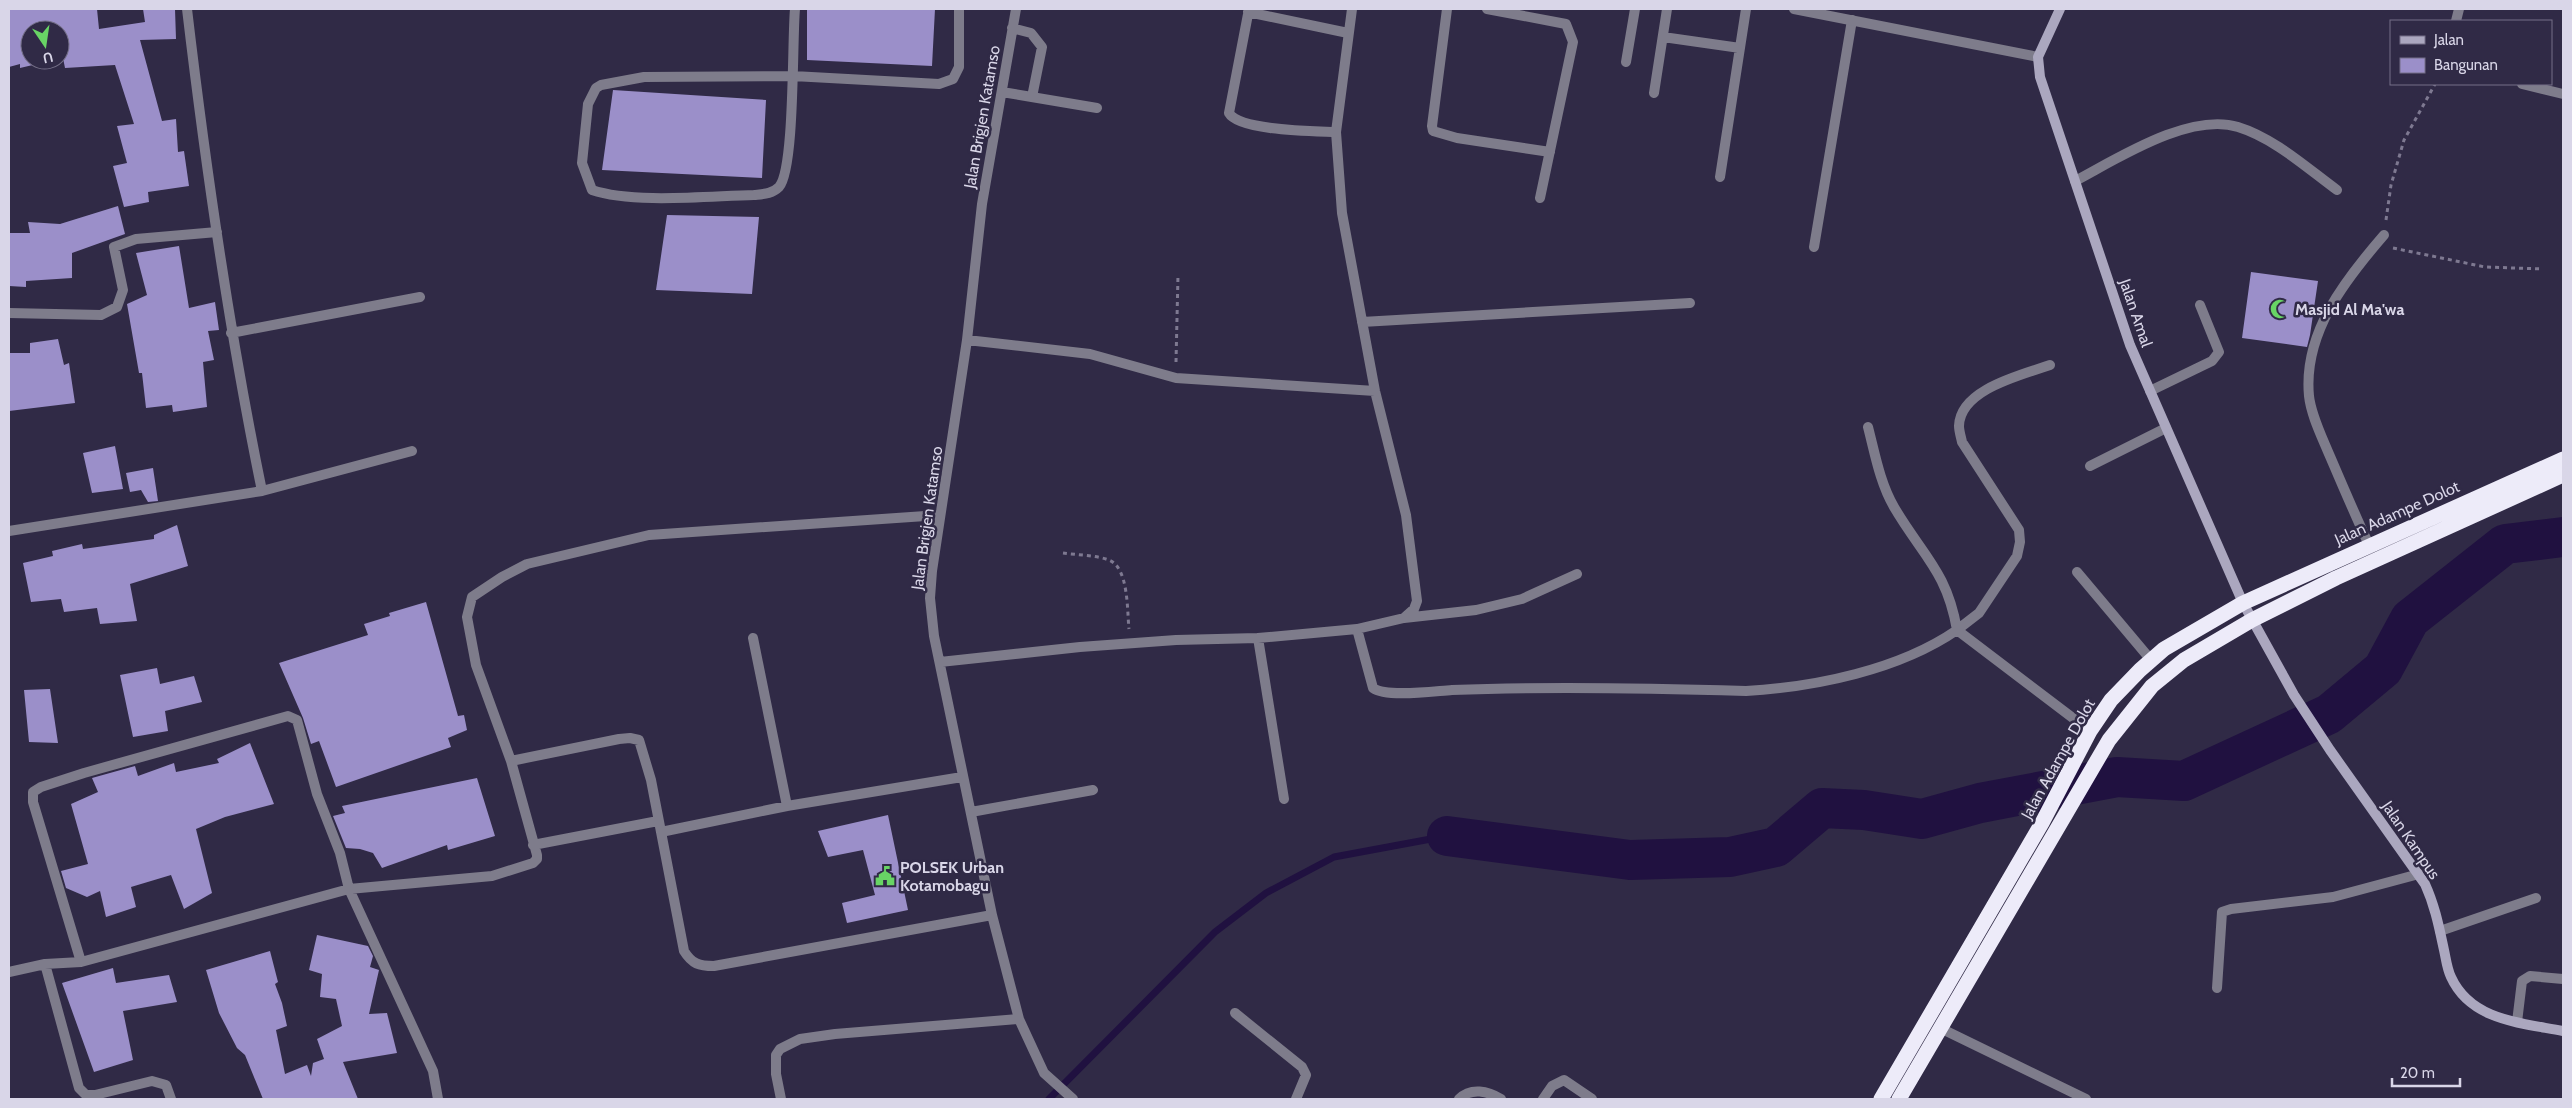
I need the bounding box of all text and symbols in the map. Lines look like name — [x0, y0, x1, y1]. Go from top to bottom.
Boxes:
north arrow — [20, 20, 70, 70]
legend — [2390, 20, 2552, 85]
text: Jalan — [2433, 31, 2464, 49]
street label: Jalan Brigjen Katamso — [960, 44, 1004, 191]
text: U — [41, 48, 55, 68]
text: Bangunan — [2434, 56, 2498, 74]
street label: Jalan Amal — [2115, 275, 2157, 350]
mosque icon: Masjid Al Ma'wa — [2269, 298, 2291, 320]
place label: Masjid Al Ma'wa — [2295, 300, 2404, 319]
street label: Jalan Brigjen Katamso — [907, 445, 947, 592]
street label: Jalan Adampe Dolot — [2331, 477, 2463, 549]
street label: Jalan Adampe Dolot — [2017, 695, 2099, 823]
street label: Jalan Kampus — [2377, 796, 2444, 883]
place label: POLSEK Urban Kotamobagu — [900, 858, 1004, 895]
public building icon: POLSEK Urban Kotamobagu — [874, 865, 896, 887]
scale bar — [2392, 1056, 2460, 1088]
text: 20 m — [2400, 1064, 2435, 1082]

